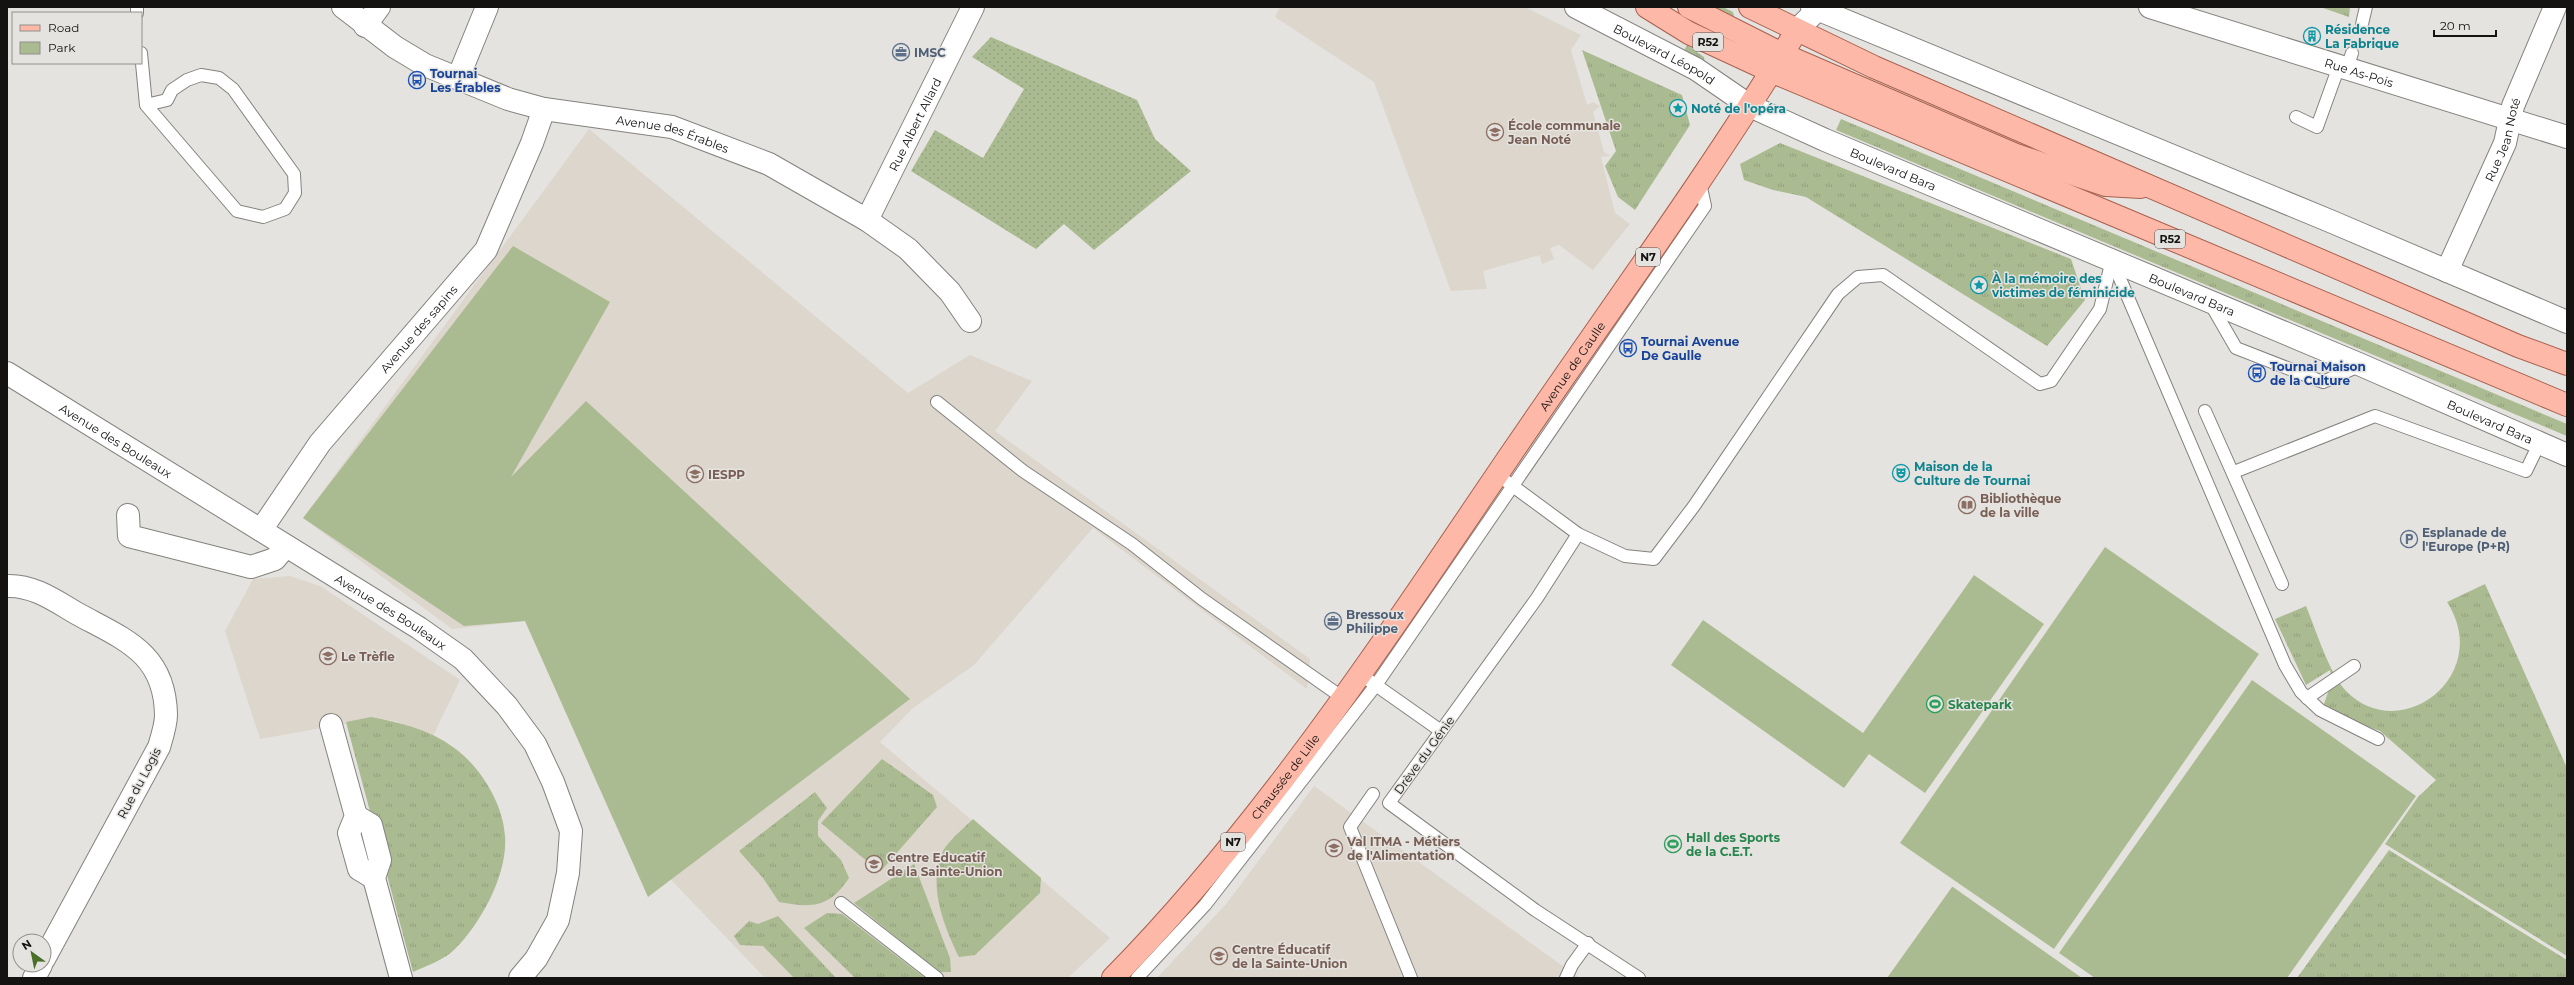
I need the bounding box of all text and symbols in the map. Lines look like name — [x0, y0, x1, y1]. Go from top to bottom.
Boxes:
legend — [12, 12, 142, 64]
scale bar — [2434, 12, 2496, 38]
text: 20 m — [2440, 18, 2471, 33]
text: Road — [48, 20, 79, 35]
street label: Boulevard Léopold — [1611, 20, 1718, 87]
place label: Résidence La Fabrique — [2325, 22, 2400, 51]
building icon: Résidence La Fabrique — [2302, 26, 2322, 46]
road number: R52 — [1693, 33, 1723, 51]
text: Park — [48, 40, 76, 55]
office icon: IMSC — [891, 42, 911, 62]
place label: IMSC — [914, 45, 946, 60]
street label: Rue As-Pois — [2323, 54, 2395, 90]
place label: Tournai Les Érables — [430, 66, 501, 95]
bus stop icon: Tournai Les Érables — [407, 70, 427, 90]
street label: Rue Albert Allard — [885, 75, 944, 173]
street label: Rue Jean Noté — [2481, 95, 2523, 184]
place icon: Noté de l'opéra — [1668, 98, 1688, 118]
place label: Noté de l'opéra — [1691, 101, 1786, 116]
street label: Avenue des Érables — [615, 112, 731, 156]
place label: École communale Jean Noté — [1507, 118, 1621, 147]
school or university icon: École communale Jean Noté — [1485, 122, 1505, 142]
street label: Boulevard Bara — [1848, 144, 1939, 193]
road number: R52 — [2155, 230, 2185, 248]
road number: N7 — [1636, 248, 1660, 266]
street label: Boulevard Bara — [2147, 269, 2237, 319]
place label: À la mémoire des victimes de féminicide — [1991, 271, 2135, 300]
place icon: À la mémoire des victimes de féminicide — [1969, 275, 1989, 295]
street label: Avenue des sapins — [376, 281, 460, 376]
street label: Avenue de Gaulle — [1536, 318, 1608, 413]
place label: Tournai Avenue De Gaulle — [1641, 334, 1740, 363]
bus stop icon: Tournai Avenue De Gaulle — [1618, 338, 1638, 358]
place label: Tournai Maison de la Culture — [2270, 359, 2366, 388]
bus stop icon: Tournai Maison de la Culture — [2247, 363, 2267, 383]
street label: Boulevard Bara — [2445, 396, 2535, 447]
street label: Avenue des Bouleaux — [57, 400, 175, 481]
place label: Maison de la Culture de Tournai — [1914, 459, 2030, 488]
theatre icon: Maison de la Culture de Tournai — [1891, 463, 1911, 483]
school or university icon: IESPP — [685, 464, 705, 484]
place label: IESPP — [708, 467, 745, 482]
place label: Bibliothèque de la ville — [1980, 491, 2062, 520]
library icon: Bibliothèque de la ville — [1957, 495, 1977, 515]
place label: Esplanade de l'Europe (P+R) — [2422, 525, 2510, 554]
parking icon: Esplanade de l'Europe (P+R) — [2399, 529, 2419, 549]
street label: Avenue des Bouleaux — [332, 570, 450, 653]
place label: Bressoux Philippe — [1346, 607, 1405, 636]
office icon: Bressoux Philippe — [1323, 611, 1343, 631]
school or university icon: Le Trèfle — [318, 646, 338, 666]
place label: Le Trèfle — [341, 649, 395, 664]
sports icon: Skatepark — [1925, 694, 1945, 714]
place label: Skatepark — [1948, 697, 2012, 712]
street label: Drève du Génie — [1391, 713, 1457, 797]
street label: Chaussée de Lille — [1247, 731, 1322, 822]
street label: Rue du Logis — [114, 745, 164, 821]
place label: Hall des Sports de la C.E.T. — [1686, 830, 1781, 859]
road number: N7 — [1221, 833, 1245, 851]
place label: Val ITMA - Métiers de l'Alimentation — [1346, 834, 1461, 863]
sports icon: Hall des Sports de la C.E.T. — [1663, 834, 1683, 854]
school or university icon: Val ITMA - Métiers de l'Alimentation — [1324, 838, 1344, 858]
place label: Centre Educatif de la Sainte-Union — [887, 850, 1003, 879]
school or university icon: Centre Educatif de la Sainte-Union — [864, 854, 884, 874]
north arrow — [12, 933, 52, 973]
text: N — [19, 936, 34, 953]
place label: Centre Éducatif de la Sainte-Union — [1232, 942, 1348, 971]
school or university icon: Centre Éducatif de la Sainte-Union — [1209, 946, 1229, 966]

